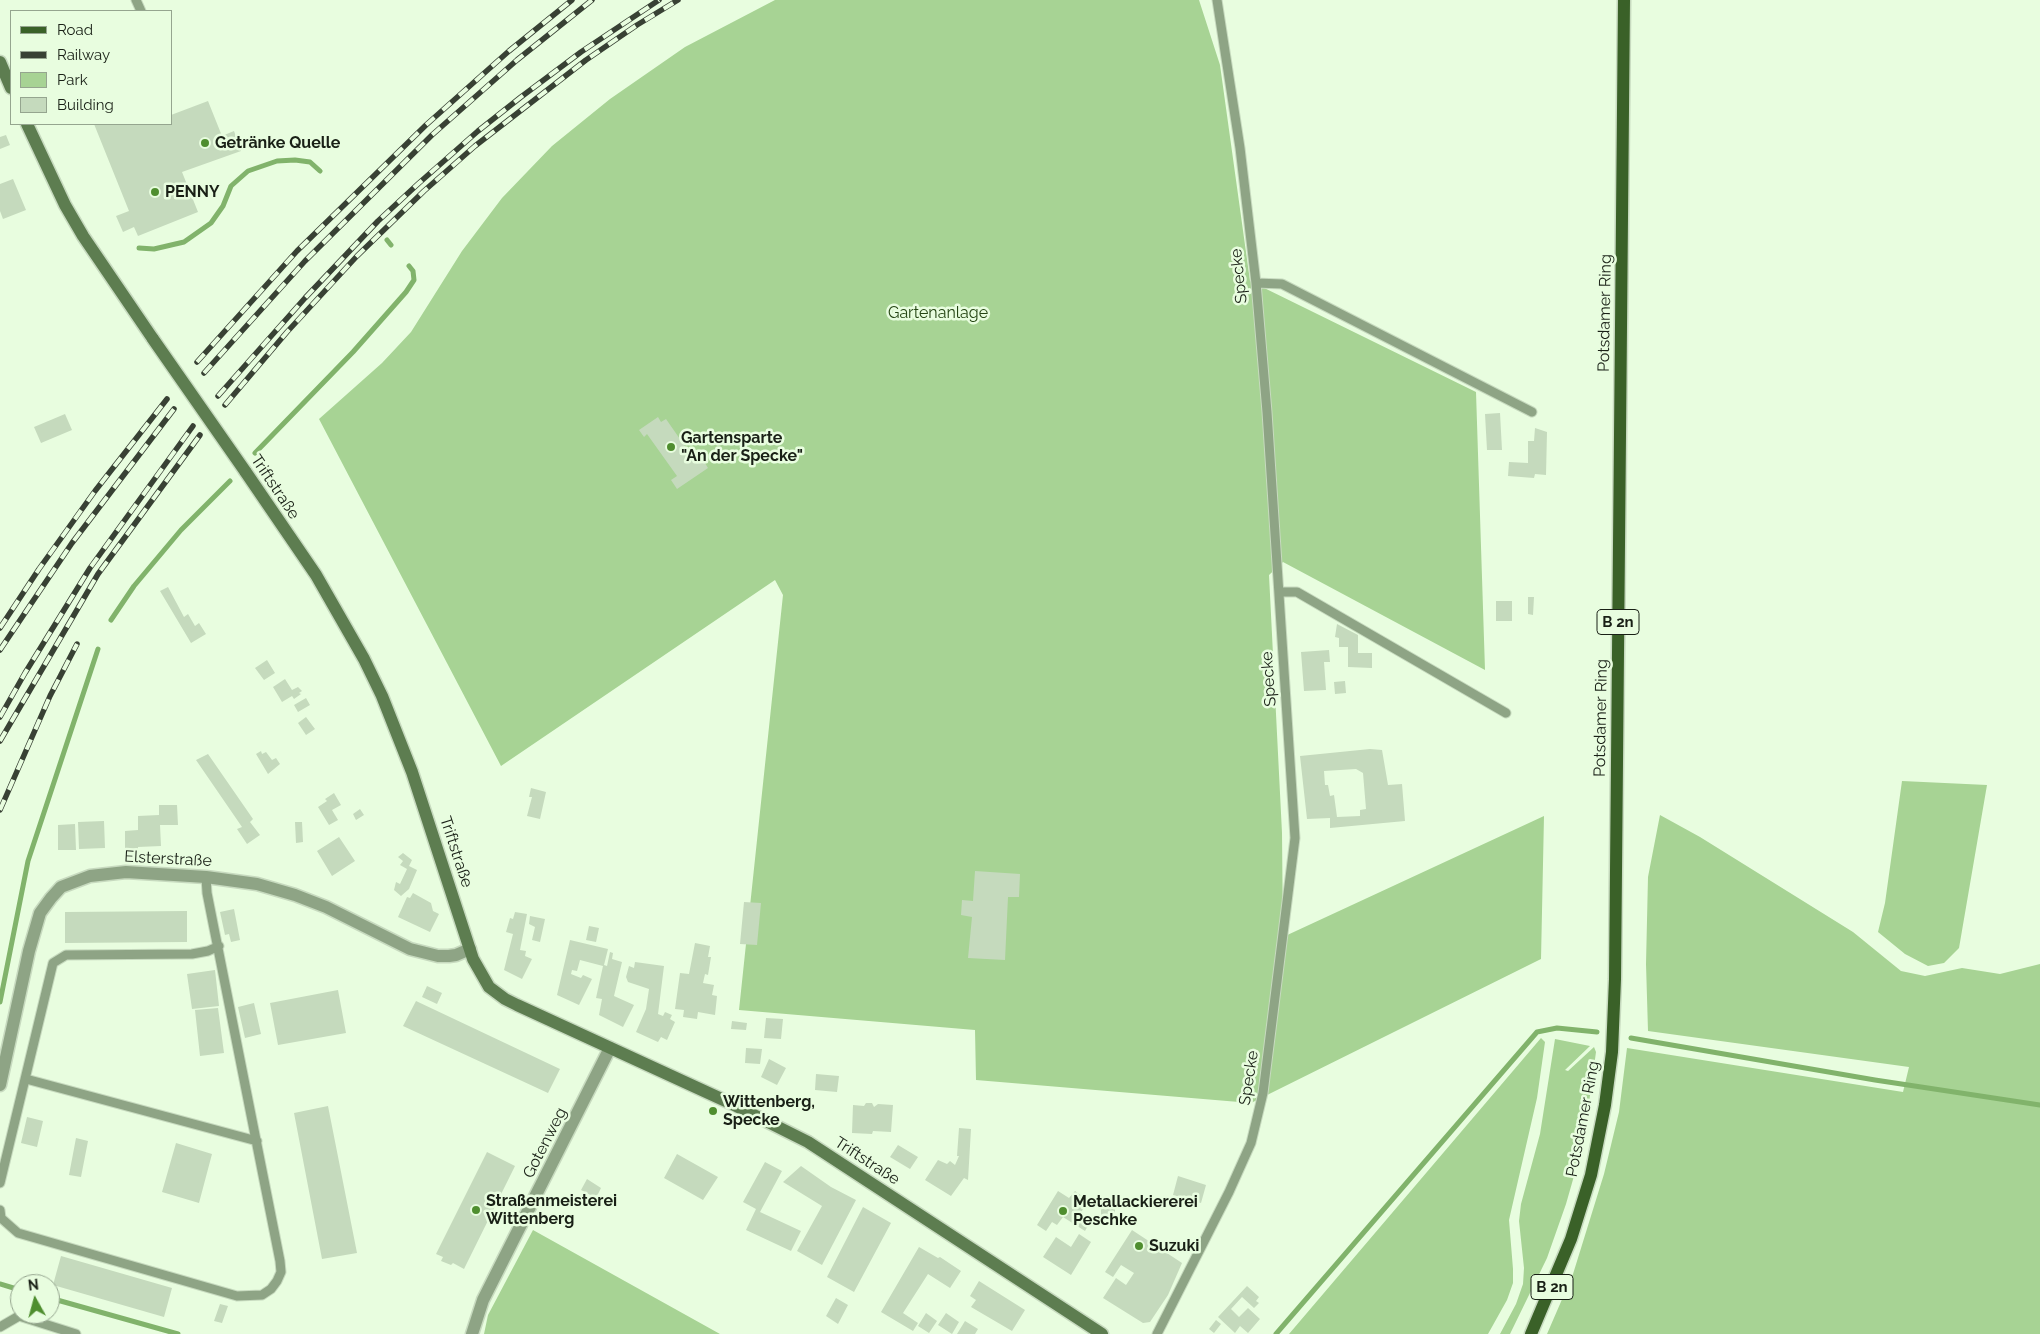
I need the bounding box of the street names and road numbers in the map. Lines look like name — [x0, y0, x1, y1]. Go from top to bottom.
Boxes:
street label: Specke — [1227, 248, 1251, 304]
street label: Potsdamer Ring — [1594, 254, 1616, 372]
street label: Triftstraße — [246, 451, 304, 523]
road number: B 2n — [1597, 610, 1639, 634]
street label: Specke — [1257, 651, 1281, 707]
street label: Potsdamer Ring — [1590, 659, 1612, 777]
street label: Triftstraße — [435, 814, 477, 890]
street label: Elsterstraße — [124, 847, 212, 871]
street label: Specke — [1235, 1049, 1263, 1107]
street label: Potsdamer Ring — [1562, 1059, 1604, 1179]
street label: Gotenweg — [519, 1105, 571, 1181]
street label: Triftstraße — [831, 1133, 903, 1189]
road number: B 2n — [1531, 1274, 1573, 1300]

